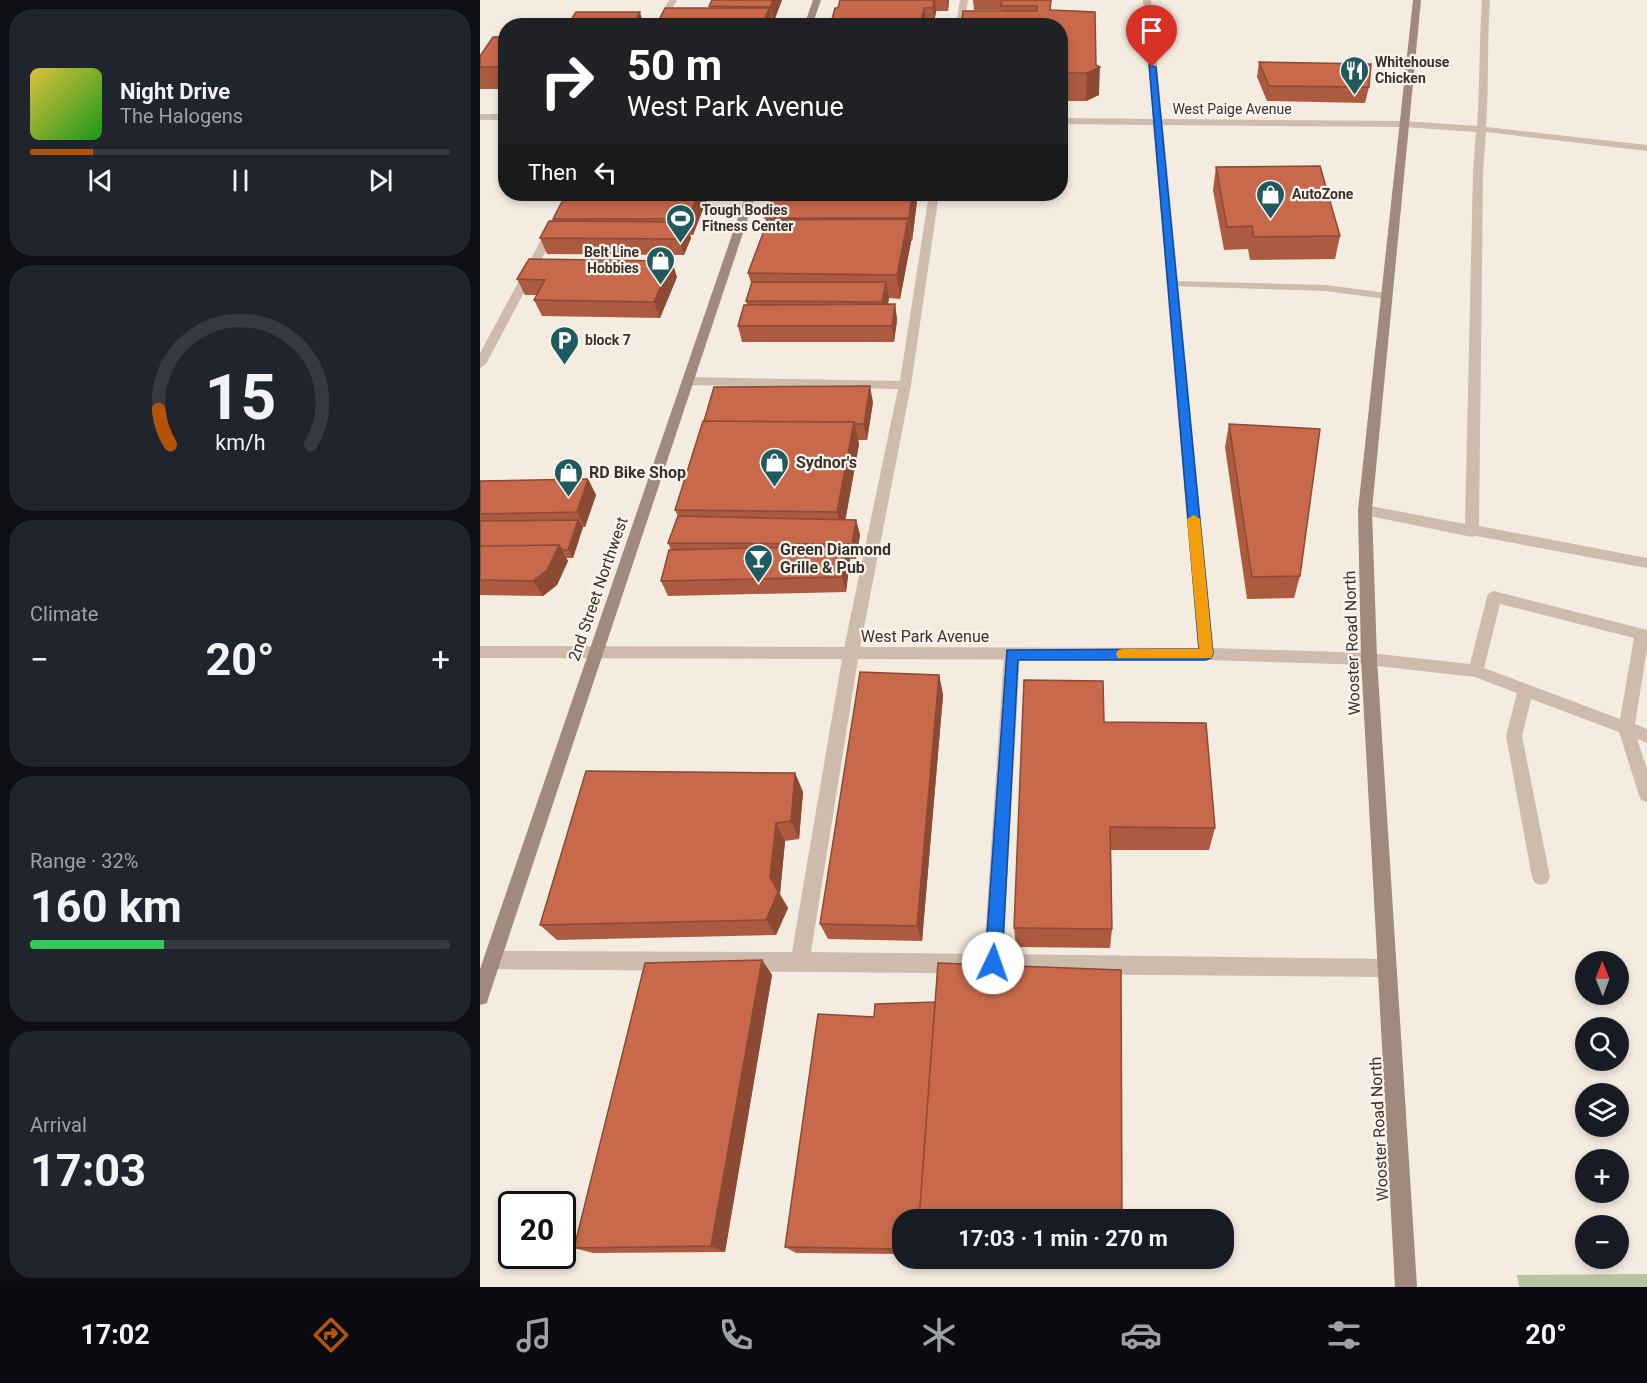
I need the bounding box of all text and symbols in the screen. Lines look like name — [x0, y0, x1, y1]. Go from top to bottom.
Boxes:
pin — [1126, 5, 1177, 67]
icon: arrive — [1135, 14, 1168, 47]
text: 50 m — [627, 41, 722, 90]
icon: right — [528, 42, 606, 120]
restaurant icon: Whitehouse Chicken — [1338, 54, 1370, 96]
place label: Whitehouse Chicken — [1375, 54, 1450, 86]
text: Night Drive — [120, 79, 230, 104]
text: West Park Avenue — [627, 91, 844, 123]
street label: West Paige Avenue — [1172, 101, 1292, 117]
text: The Halogens — [120, 104, 243, 128]
icon: left — [589, 156, 622, 189]
text: Then — [528, 160, 577, 185]
icon: previous — [84, 164, 117, 197]
icon: pause — [224, 164, 257, 197]
icon: next — [364, 164, 397, 197]
shop icon: AutoZone — [1255, 178, 1287, 220]
place label: AutoZone — [1292, 186, 1354, 202]
sports icon: Tough Bodies Fitness Center — [665, 202, 697, 244]
place label: Tough Bodies Fitness Center — [702, 202, 793, 234]
place label: Belt Line Hobbies — [584, 244, 639, 276]
shop icon: Belt Line Hobbies — [644, 244, 676, 286]
parking icon: block 7 — [548, 324, 580, 366]
place label: block 7 — [585, 332, 631, 348]
text: 15 — [204, 361, 276, 434]
text: km/h — [215, 430, 265, 455]
shop icon: Sydnor's — [759, 446, 791, 488]
place label: Sydnor's — [796, 453, 857, 472]
shop icon: RD Bike Shop — [552, 456, 584, 498]
place label: RD Bike Shop — [589, 463, 686, 482]
street label: 2nd Street Northwest — [564, 514, 632, 664]
place label: Green Diamond Grille & Pub — [780, 540, 891, 577]
bar icon: Green Diamond Grille & Pub — [743, 542, 775, 584]
street label: Wooster Road North — [1340, 570, 1364, 716]
text: Climate — [30, 602, 98, 626]
street label: West Park Avenue — [861, 627, 989, 646]
text: 20° — [205, 633, 275, 686]
text: − — [30, 640, 49, 679]
text: + — [431, 640, 450, 679]
text: Range · 32% — [30, 849, 138, 873]
text: 160 km — [30, 880, 182, 933]
position arrow — [961, 931, 1025, 995]
north arrow — [1575, 951, 1629, 1005]
map controls — [1575, 951, 1629, 1269]
button: search — [1575, 1017, 1629, 1071]
street label: Wooster Road North — [1366, 1056, 1392, 1202]
button: layers — [1575, 1083, 1629, 1137]
text: Arrival — [30, 1113, 87, 1137]
text: 17:03 — [30, 1144, 146, 1197]
button: + — [1575, 1149, 1629, 1203]
speed limit sign: 20 — [498, 1191, 576, 1269]
button: − — [1575, 1215, 1629, 1269]
text: 17:03 · 1 min · 270 m — [958, 1226, 1168, 1251]
icon: directions — [310, 1314, 352, 1356]
icon: music — [513, 1314, 555, 1356]
icon: phone — [715, 1314, 757, 1356]
icon: climate — [918, 1314, 960, 1356]
icon: car — [1120, 1314, 1162, 1356]
icon: filters — [1323, 1314, 1365, 1356]
text: 17:02 — [80, 1319, 150, 1351]
text: 20° — [1525, 1319, 1567, 1351]

